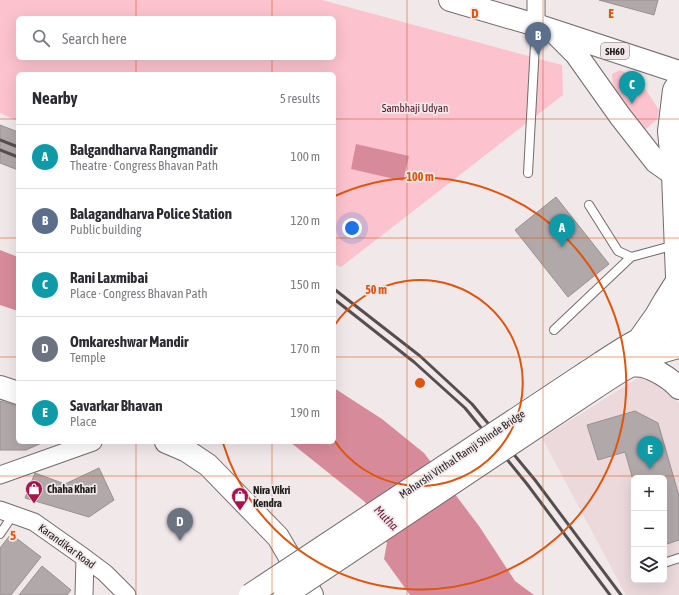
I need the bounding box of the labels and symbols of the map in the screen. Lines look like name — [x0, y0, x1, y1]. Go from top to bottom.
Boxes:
text: D — [471, 6, 479, 21]
text: E — [608, 6, 614, 21]
pin: B — [525, 22, 551, 55]
road number: SH60 — [601, 43, 629, 59]
pin: C — [619, 71, 645, 104]
park label: Sambhaji Udyan — [382, 102, 448, 114]
text: 100 m — [406, 170, 434, 184]
pin: A — [549, 214, 575, 247]
your location — [342, 218, 362, 238]
text: 50 m — [365, 283, 387, 297]
centre of rings — [413, 376, 427, 390]
street label: Maharshi Vitthal Ramji Shinde Bridge — [397, 407, 527, 501]
pin: E — [637, 436, 663, 469]
shop icon: Chaha Khari — [24, 479, 44, 504]
place label: Chaha Khari — [47, 483, 96, 495]
place label: Nira Vikri Kendra — [253, 484, 291, 509]
shop icon: Nira Vikri Kendra — [230, 486, 250, 511]
water label: Mutha — [371, 503, 401, 533]
pin: D — [167, 508, 193, 541]
street label: Karandikar Road — [36, 521, 98, 571]
text: 5 — [10, 528, 16, 543]

